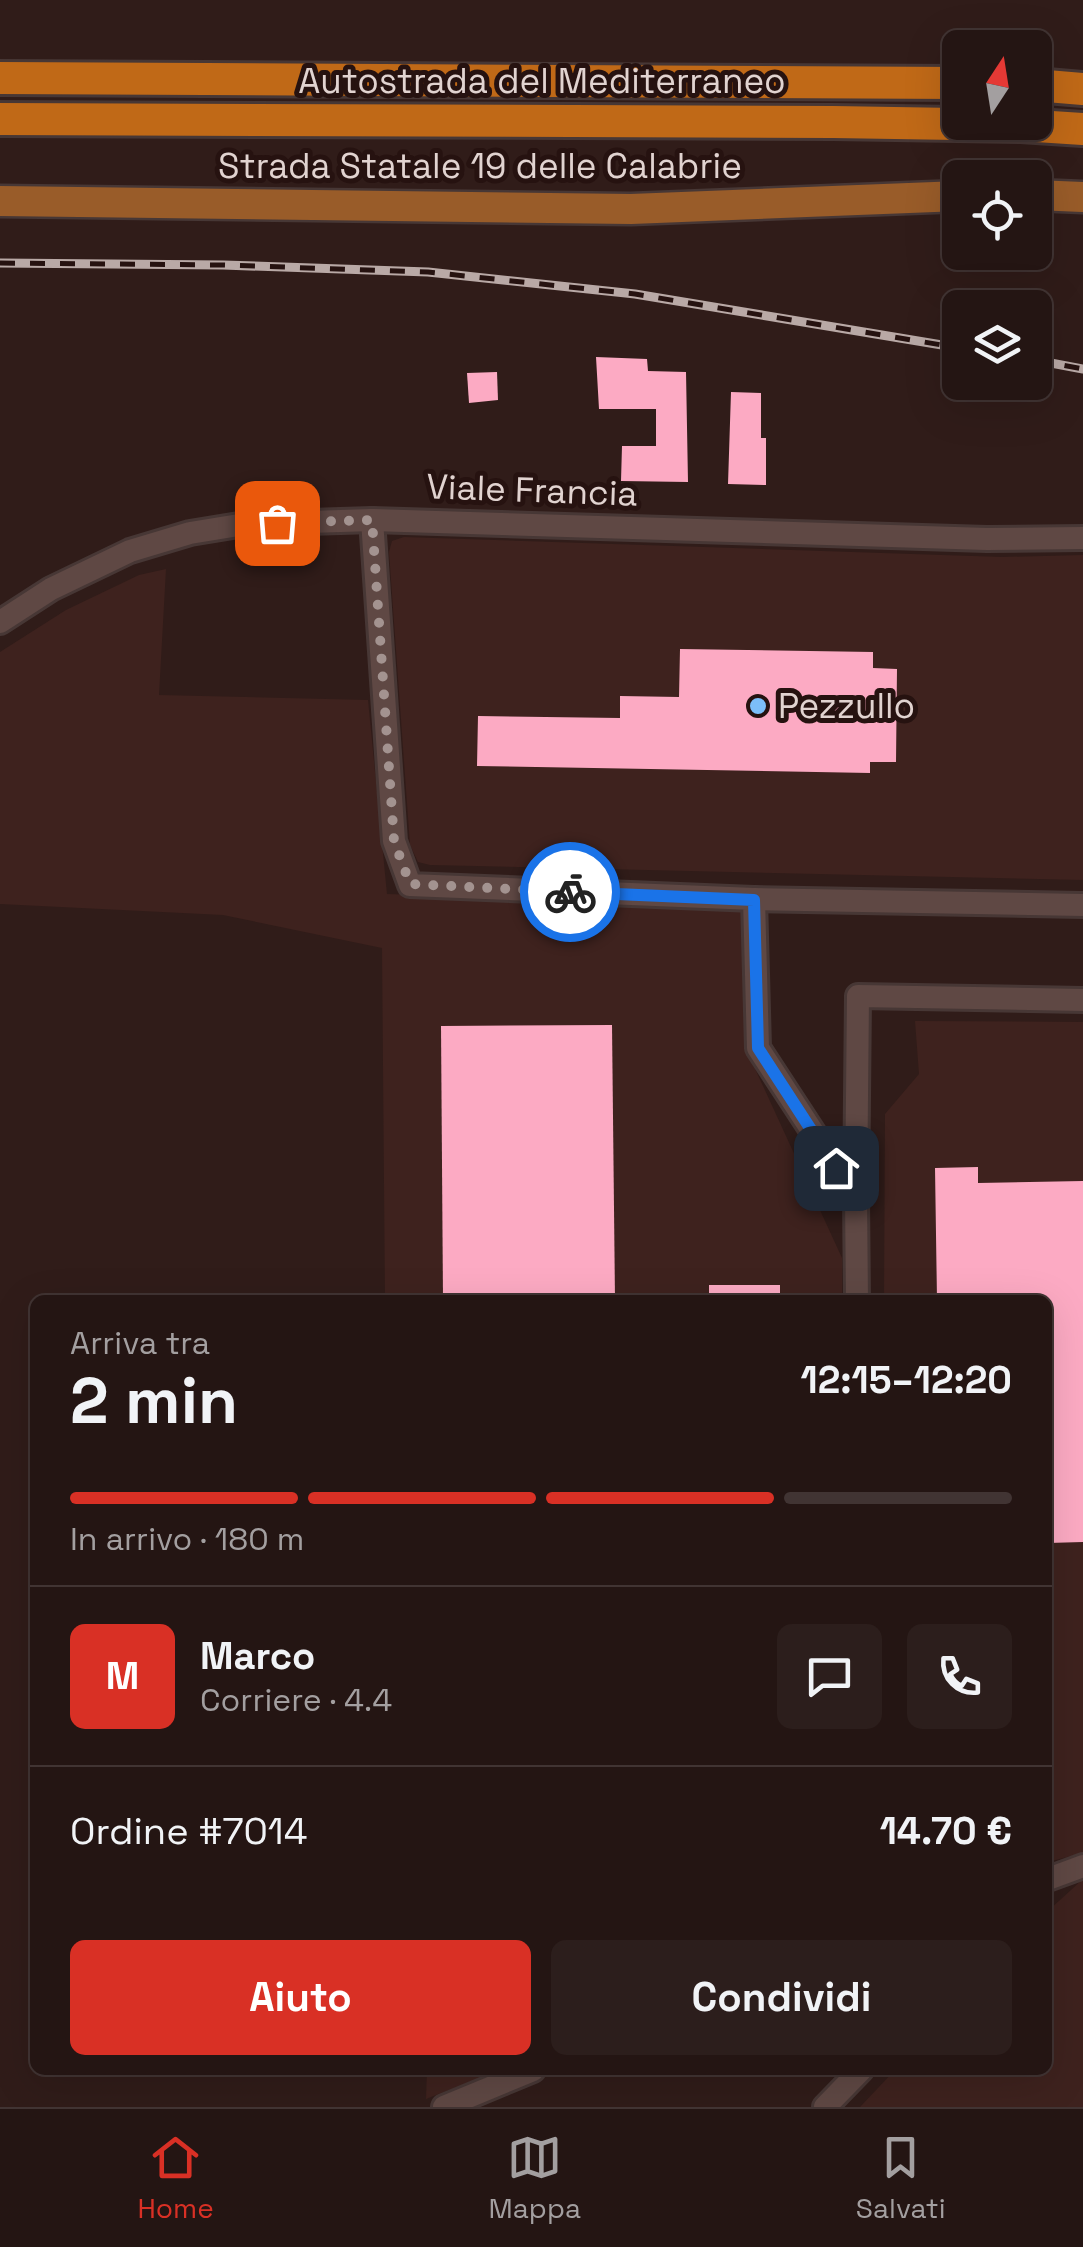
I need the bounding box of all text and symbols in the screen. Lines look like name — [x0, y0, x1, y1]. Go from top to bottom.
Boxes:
north arrow — [942, 30, 1052, 140]
map controls — [942, 30, 1052, 400]
street label: Autostrada del Mediterraneo — [298, 59, 786, 103]
street label: Strada Statale 19 delle Calabrie — [218, 144, 742, 188]
button: locate — [942, 160, 1052, 270]
button: layers — [942, 290, 1052, 400]
street label: Viale Francia — [426, 464, 638, 516]
pin — [235, 481, 320, 566]
icon: bag — [250, 496, 305, 551]
place label: Pezzullo — [778, 684, 915, 728]
marker: Pezzullo — [747, 695, 769, 717]
courier — [520, 842, 620, 942]
icon: bike — [543, 865, 598, 920]
pin — [794, 1126, 879, 1211]
icon: home — [809, 1141, 864, 1196]
text: Arriva tra — [70, 1323, 210, 1363]
text: 12:15–12:20 — [800, 1356, 1012, 1404]
text: 2 min — [70, 1359, 238, 1442]
text: In arrivo · 180 m — [70, 1519, 304, 1559]
button: chat — [777, 1624, 882, 1729]
button: phone — [907, 1624, 1012, 1729]
text: Marco — [200, 1632, 315, 1680]
text: M — [106, 1652, 139, 1700]
text: Corriere · 4.4 — [200, 1680, 392, 1720]
text: Ordine #7014 — [70, 1807, 307, 1855]
text: 14.70 € — [880, 1807, 1012, 1855]
button: Aiuto — [70, 1940, 531, 2055]
button: Condividi — [551, 1940, 1012, 2055]
tab: Home — [137, 2130, 214, 2226]
tab: Mappa — [489, 2130, 581, 2226]
tab: Salvati — [856, 2130, 946, 2226]

